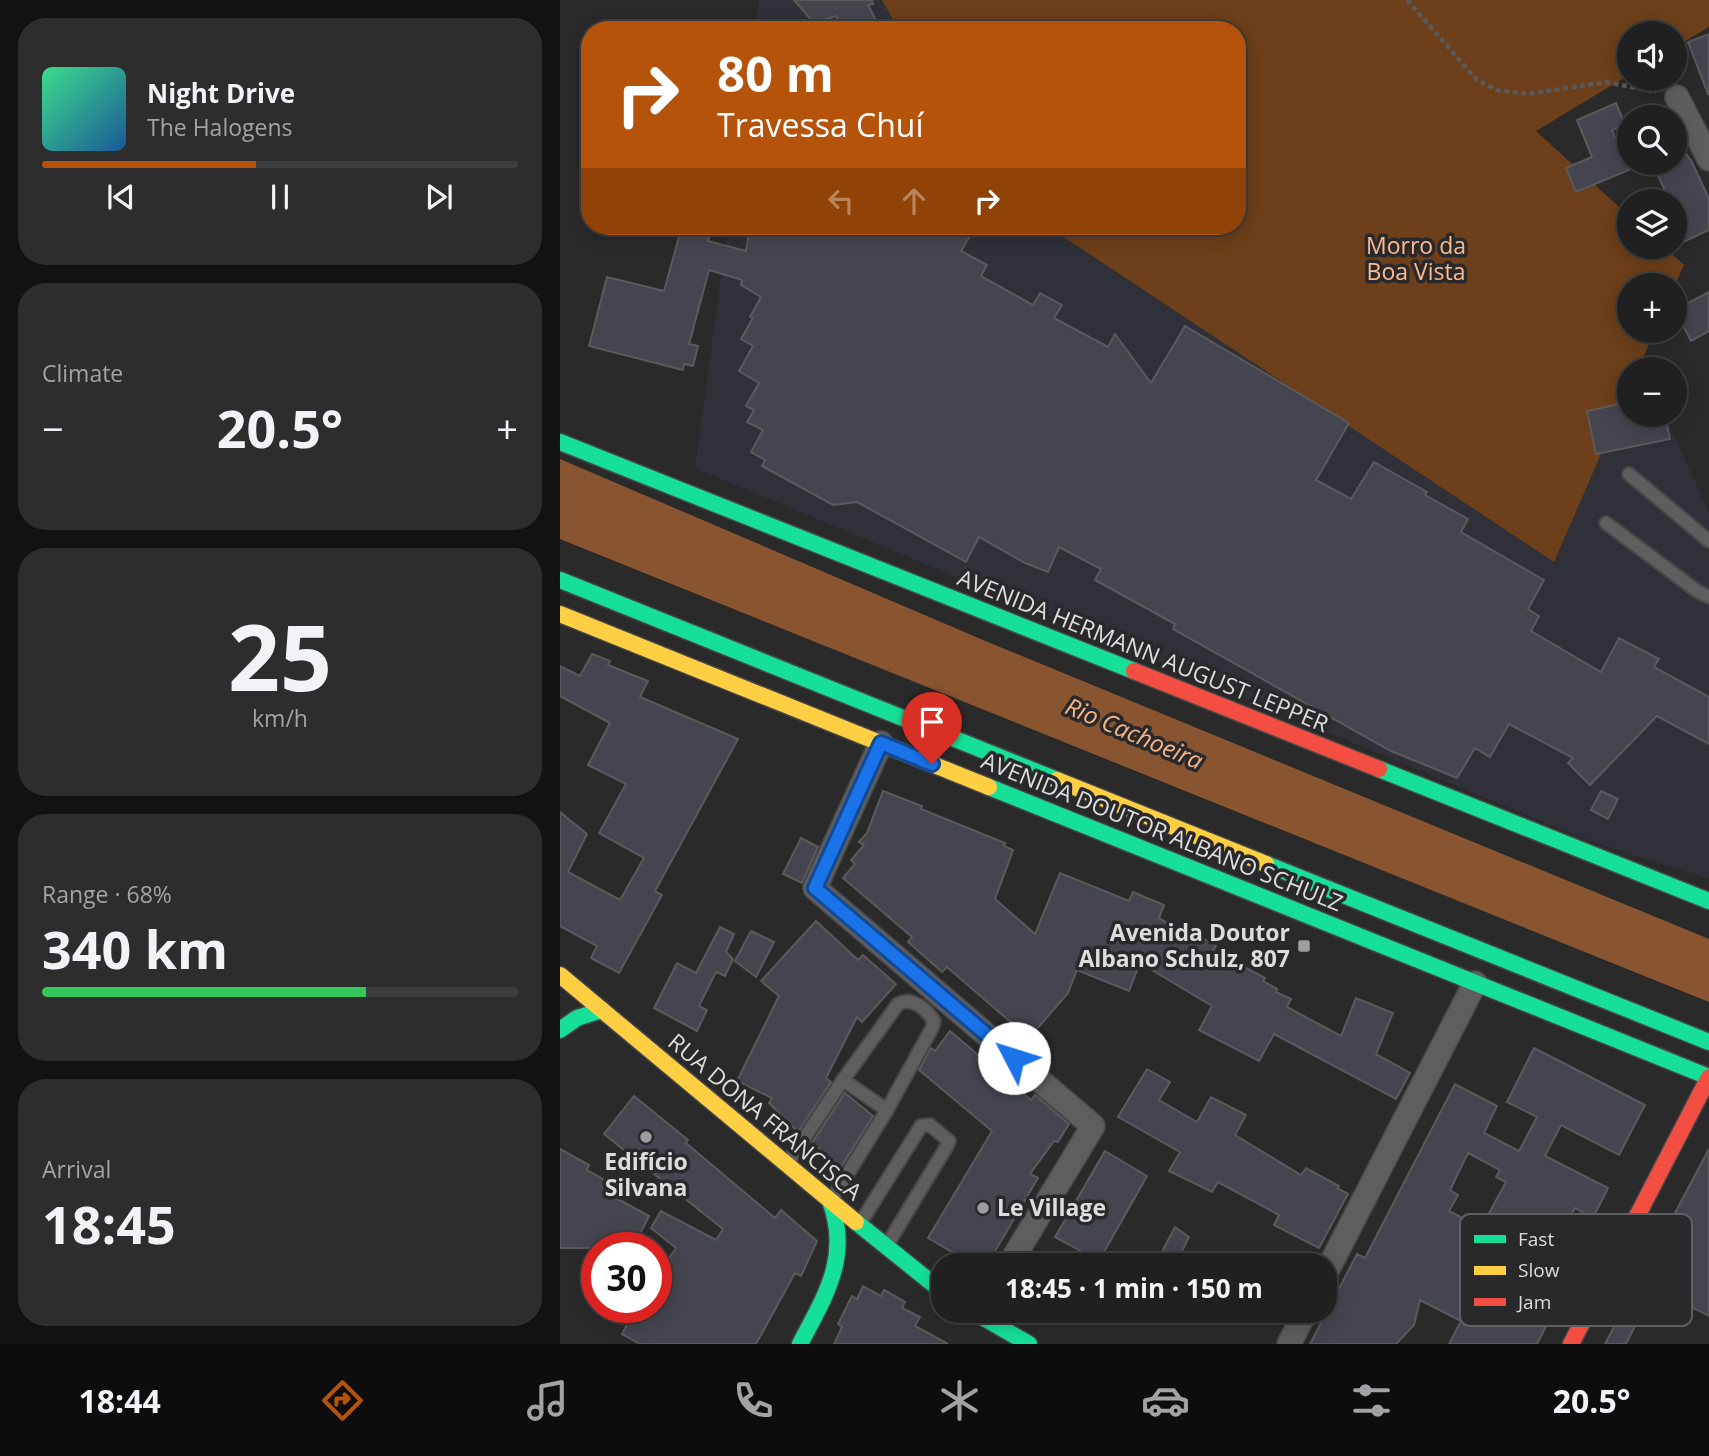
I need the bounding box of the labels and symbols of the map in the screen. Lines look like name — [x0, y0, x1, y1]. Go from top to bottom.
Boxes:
park label: Morro da Boa Vista — [1366, 229, 1466, 287]
street label: AVENIDA HERMANN AUGUST LEPPER — [953, 561, 1334, 739]
water label: Rio Cachoeira — [1061, 689, 1209, 777]
pin — [902, 692, 962, 764]
street label: AVENIDA DOUTOR ALBANO SCHULZ — [977, 744, 1348, 918]
place label: Avenida Doutor Albano Schulz, 807 — [1078, 916, 1290, 974]
marker: Avenida Doutor Albano Schulz, 807 — [1296, 938, 1312, 954]
position arrow — [977, 1021, 1051, 1095]
street label: RUA DONA FRANCISCA — [662, 1025, 870, 1207]
marker: Edifício Silvana — [638, 1129, 654, 1145]
place label: Edifício Silvana — [604, 1145, 688, 1203]
place label: Le Village — [997, 1191, 1106, 1223]
marker: Le Village — [975, 1200, 991, 1216]
legend — [1460, 1214, 1692, 1326]
text: Fast — [1518, 1226, 1554, 1252]
speed limit sign: 30 — [581, 1232, 672, 1323]
text: Slow — [1518, 1257, 1560, 1283]
text: Jam — [1516, 1289, 1551, 1315]

